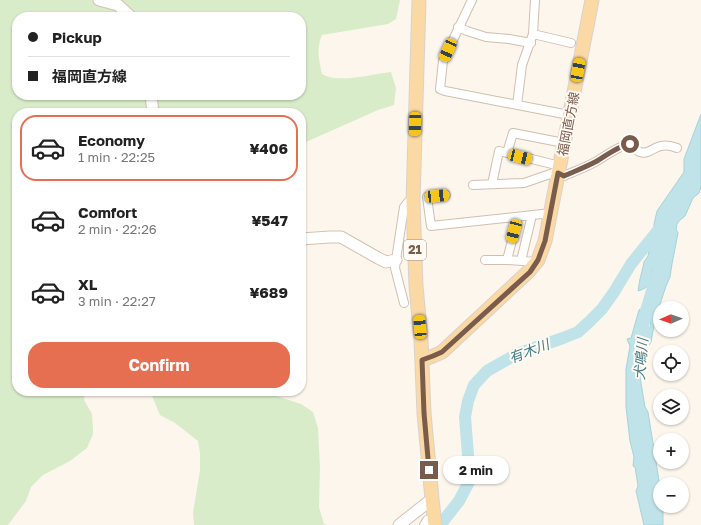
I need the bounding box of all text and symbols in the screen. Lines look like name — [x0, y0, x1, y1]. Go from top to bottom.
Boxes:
text: Pickup — [52, 28, 102, 46]
car — [438, 37, 458, 63]
car — [570, 57, 586, 83]
text: 福岡直方線 — [52, 67, 127, 85]
street label: 福岡直方線 — [554, 91, 582, 157]
car — [409, 112, 421, 136]
icon: car — [30, 130, 66, 166]
text: Economy — [78, 131, 145, 149]
route start — [621, 135, 639, 153]
text: ¥406 — [249, 139, 288, 157]
car — [507, 148, 533, 166]
text: 1 min · 22:25 — [78, 149, 155, 165]
car — [424, 189, 450, 203]
icon: car — [30, 202, 66, 238]
text: Comfort — [78, 203, 137, 221]
text: ¥547 — [251, 211, 288, 229]
car — [505, 218, 523, 244]
text: 2 min · 22:26 — [78, 221, 157, 237]
road number: 21 — [404, 240, 426, 260]
icon: car — [30, 274, 66, 310]
text: XL — [78, 275, 97, 293]
text: ¥689 — [249, 283, 288, 301]
text: 3 min · 22:27 — [78, 293, 156, 309]
north arrow — [653, 301, 689, 337]
map controls — [653, 301, 689, 513]
car — [413, 315, 427, 339]
water label: 有木川 — [506, 334, 553, 366]
water label: 犬鳴川 — [630, 335, 651, 381]
button: Confirm — [28, 342, 290, 388]
button: locate — [653, 345, 689, 381]
button: layers — [653, 389, 689, 425]
button: + — [653, 433, 689, 469]
callout: 2 min — [443, 456, 509, 484]
route end — [420, 461, 438, 479]
text: 2 min — [459, 462, 493, 478]
button: − — [653, 477, 689, 513]

